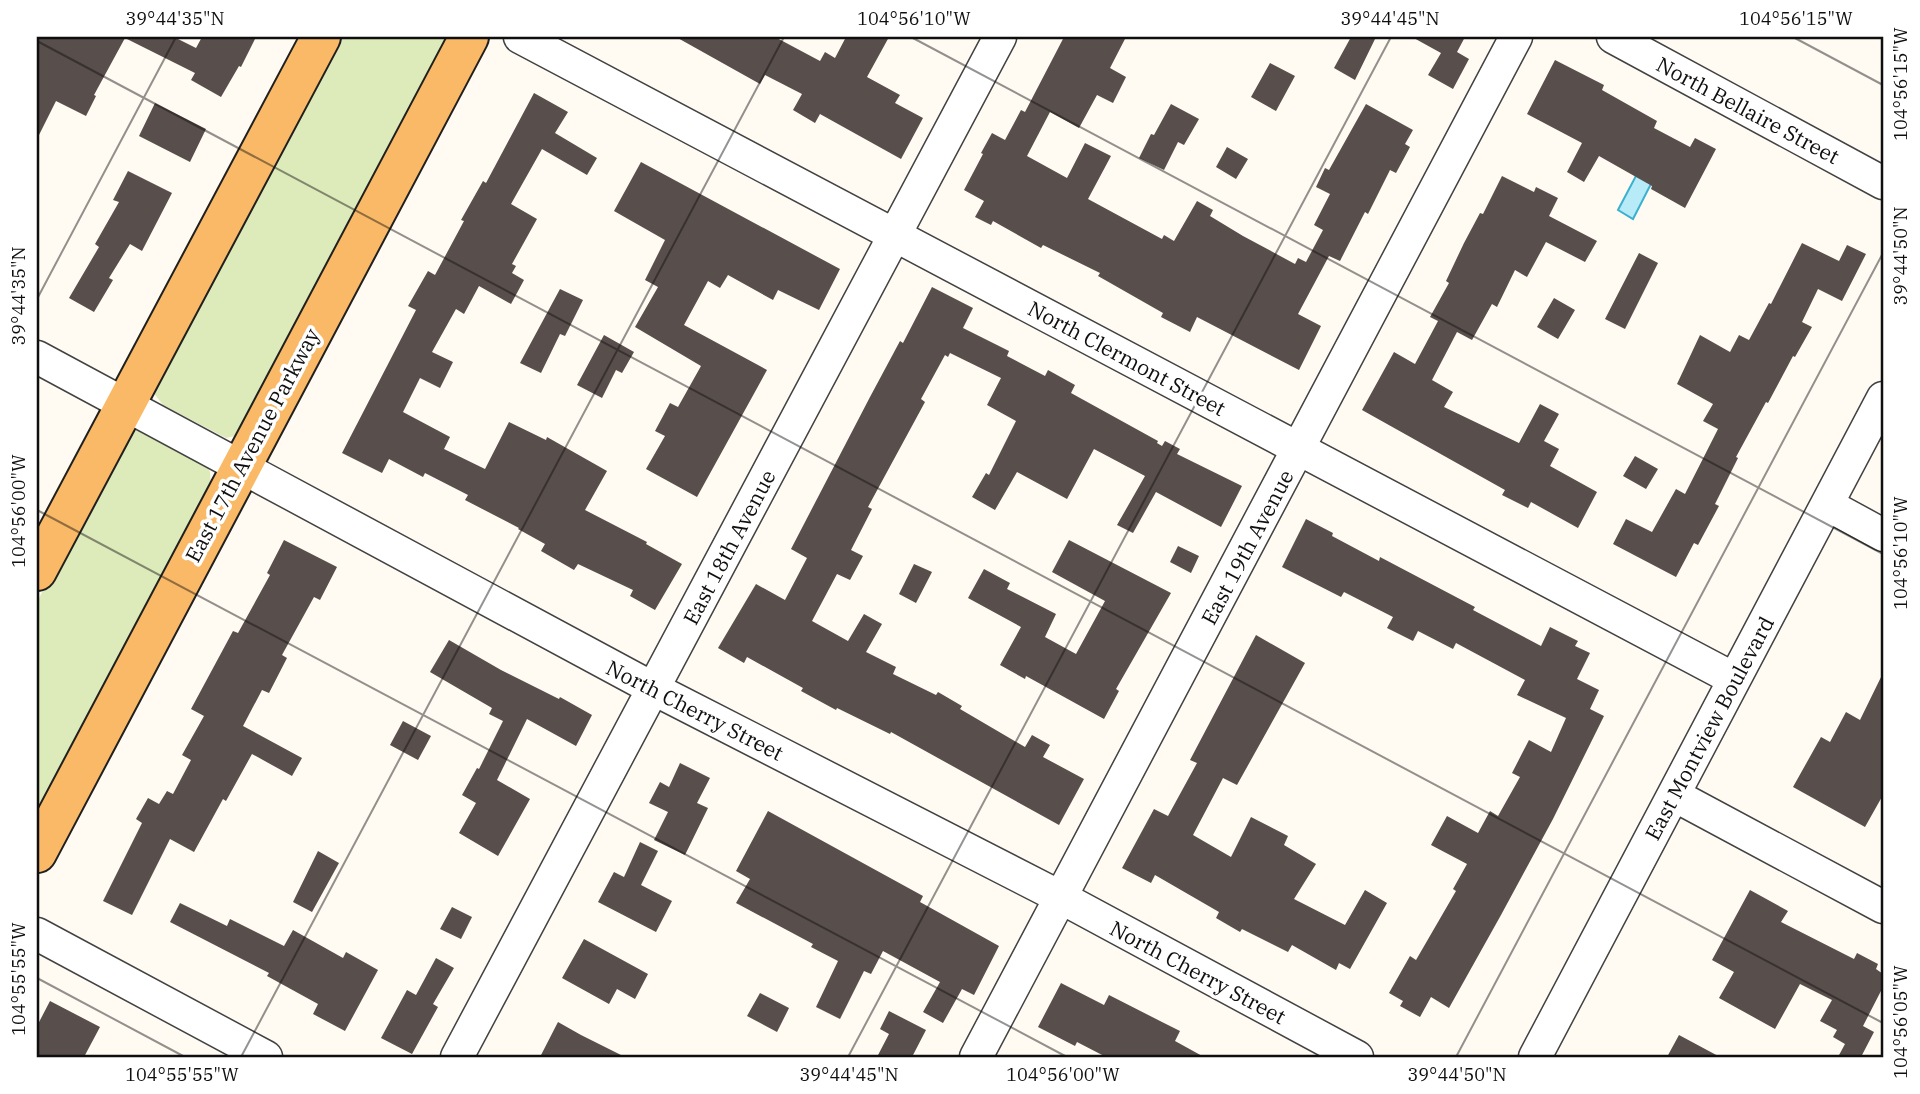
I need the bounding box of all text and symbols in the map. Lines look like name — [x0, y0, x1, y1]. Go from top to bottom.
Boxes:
text: 39°44'35"N — [126, 7, 225, 30]
text: 104°56'10"W — [857, 7, 971, 30]
text: 39°44'45"N — [1341, 7, 1440, 30]
text: 104°56'15"W — [1739, 7, 1853, 30]
text: 104°56'15"W — [1889, 27, 1912, 141]
street label: North Bellaire Street — [1652, 50, 1844, 170]
text: 39°44'50"N — [1889, 207, 1912, 306]
text: 39°44'35"N — [7, 247, 30, 346]
street label: North Clermont Street — [1023, 294, 1231, 422]
street label: East 17th Avenue Parkway — [178, 322, 326, 567]
text: 104°56'00"W — [7, 454, 30, 568]
street label: East 18th Avenue — [676, 465, 782, 629]
street label: East 19th Avenue — [1194, 465, 1300, 629]
text: 104°56'10"W — [1889, 496, 1912, 610]
street label: East Montview Boulevard — [1638, 611, 1780, 845]
street label: North Cherry Street — [602, 653, 788, 767]
street label: North Cherry Street — [1105, 914, 1291, 1030]
text: 104°55'55"W — [7, 922, 30, 1036]
text: 104°56'05"W — [1889, 965, 1912, 1079]
text: 104°55'55"W — [125, 1063, 239, 1086]
text: 39°44'45"N — [800, 1063, 899, 1086]
text: 104°56'00"W — [1006, 1063, 1120, 1086]
text: 39°44'50"N — [1408, 1063, 1507, 1086]

